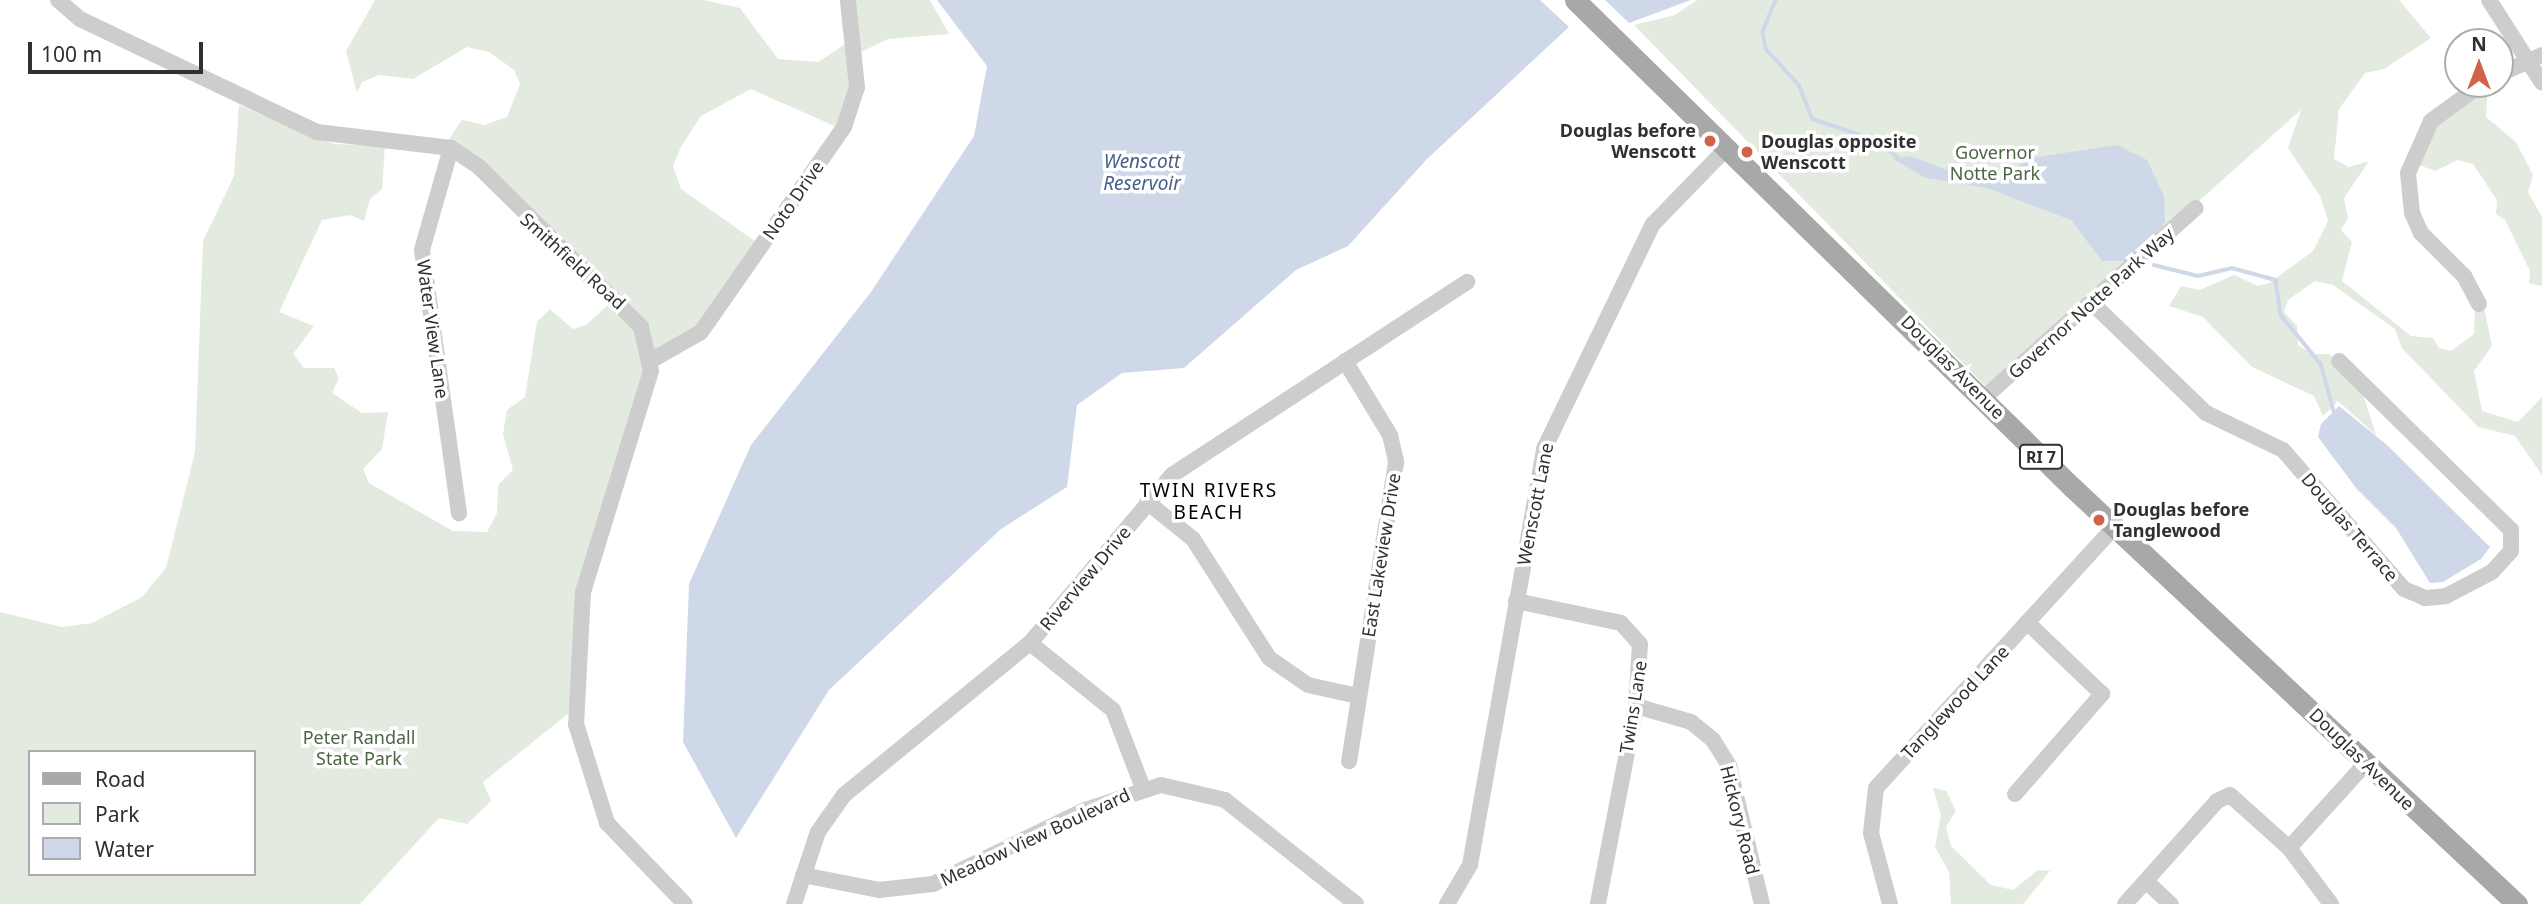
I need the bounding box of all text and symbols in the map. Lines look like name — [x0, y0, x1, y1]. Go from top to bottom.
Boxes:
scale bar — [32, 28, 206, 72]
north arrow — [2444, 28, 2514, 98]
text: N — [2471, 31, 2487, 57]
text: 100 m — [41, 40, 102, 68]
place label: Douglas before Wenscott — [1560, 120, 1696, 162]
place label: Douglas opposite Wenscott — [1761, 131, 1917, 174]
marker: Douglas before Wenscott — [1702, 133, 1718, 149]
park label: Governor Notte Park — [1950, 142, 2040, 184]
marker: Douglas opposite Wenscott — [1739, 144, 1755, 160]
water label: Wenscott Reservoir — [1103, 151, 1181, 195]
street label: Noto Drive — [758, 156, 828, 244]
street label: Smithfield Road — [516, 208, 630, 314]
street label: Governor Notte Park Way — [2004, 223, 2178, 383]
street label: Water View Lane — [413, 258, 453, 400]
street label: Douglas Avenue — [1897, 311, 2009, 423]
street label: Wenscott Lane — [1513, 441, 1557, 567]
road number: RI 7 — [2018, 445, 2064, 470]
street label: Douglas Terrace — [2297, 468, 2403, 586]
street label: East Lakeview Drive — [1357, 471, 1405, 639]
district label: TWIN RIVERS BEACH — [1141, 480, 1277, 524]
place label: Douglas before Tanglewood — [2113, 499, 2249, 542]
marker: Douglas before Tanglewood — [2091, 512, 2107, 528]
street label: Riverview Drive — [1035, 521, 1135, 635]
street label: Tanglewood Lane — [1897, 641, 2013, 763]
street label: Twins Lane — [1615, 659, 1651, 755]
street label: Douglas Avenue — [2305, 703, 2419, 815]
park label: Peter Randall State Park — [303, 727, 415, 770]
legend — [28, 750, 256, 876]
street label: Hickory Road — [1716, 763, 1764, 877]
text: Road — [95, 765, 145, 793]
street label: Meadow View Boulevard — [937, 784, 1133, 890]
text: Park — [95, 800, 139, 828]
text: Water — [95, 835, 154, 863]

